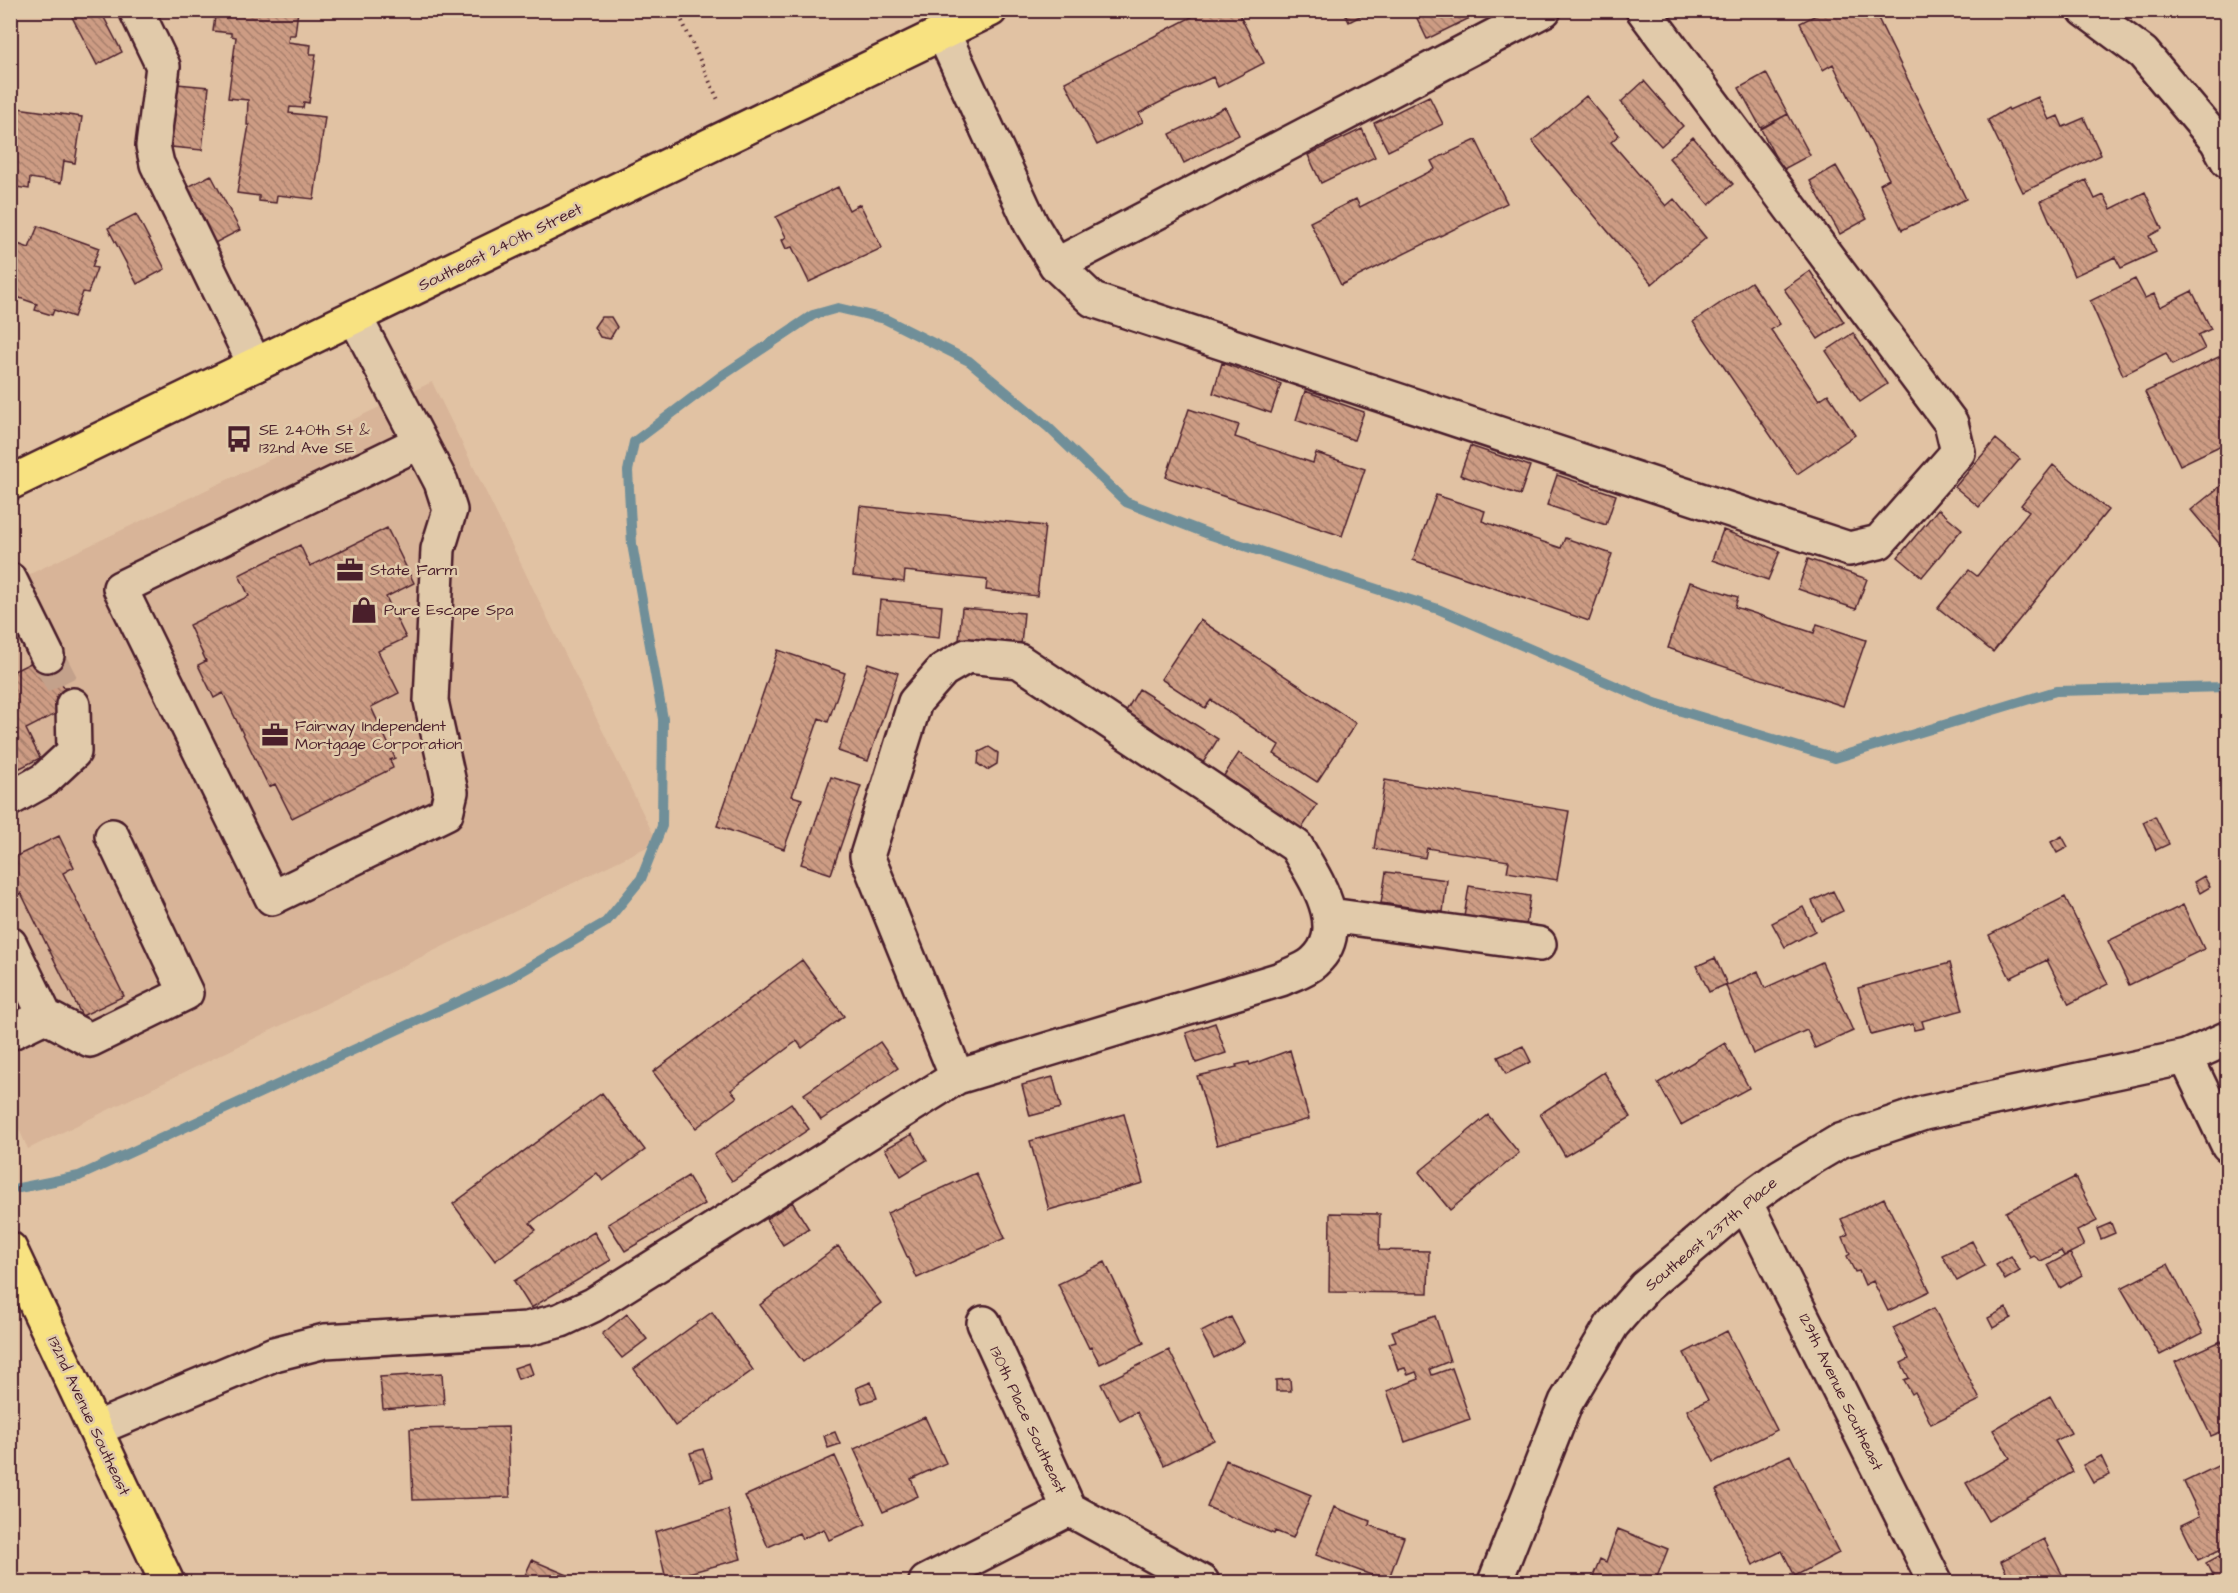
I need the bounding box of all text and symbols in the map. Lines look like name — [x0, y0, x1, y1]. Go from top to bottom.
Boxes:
street label: Southeast 240th Street — [414, 197, 586, 296]
place label: SE 240th St & 132nd Ave SE — [259, 419, 370, 459]
bus stop icon: SE 240th St & 132nd Ave SE — [224, 424, 254, 454]
office icon: State Farm — [335, 555, 365, 585]
place label: State Farm — [370, 559, 457, 581]
shop icon: Pure Escape Spa — [349, 595, 379, 625]
place label: Pure Escape Spa — [384, 599, 513, 621]
place label: Fairway Independent Mortgage Corporation — [295, 715, 462, 756]
office icon: Fairway Independent Mortgage Corporation — [260, 720, 290, 750]
street label: Southeast 237th Place — [1640, 1172, 1782, 1296]
street label: 129th Avenue Southeast — [1793, 1310, 1889, 1475]
street label: 132nd Avenue Southeast — [42, 1333, 136, 1500]
street label: 130th Place Southeast — [984, 1343, 1072, 1498]

